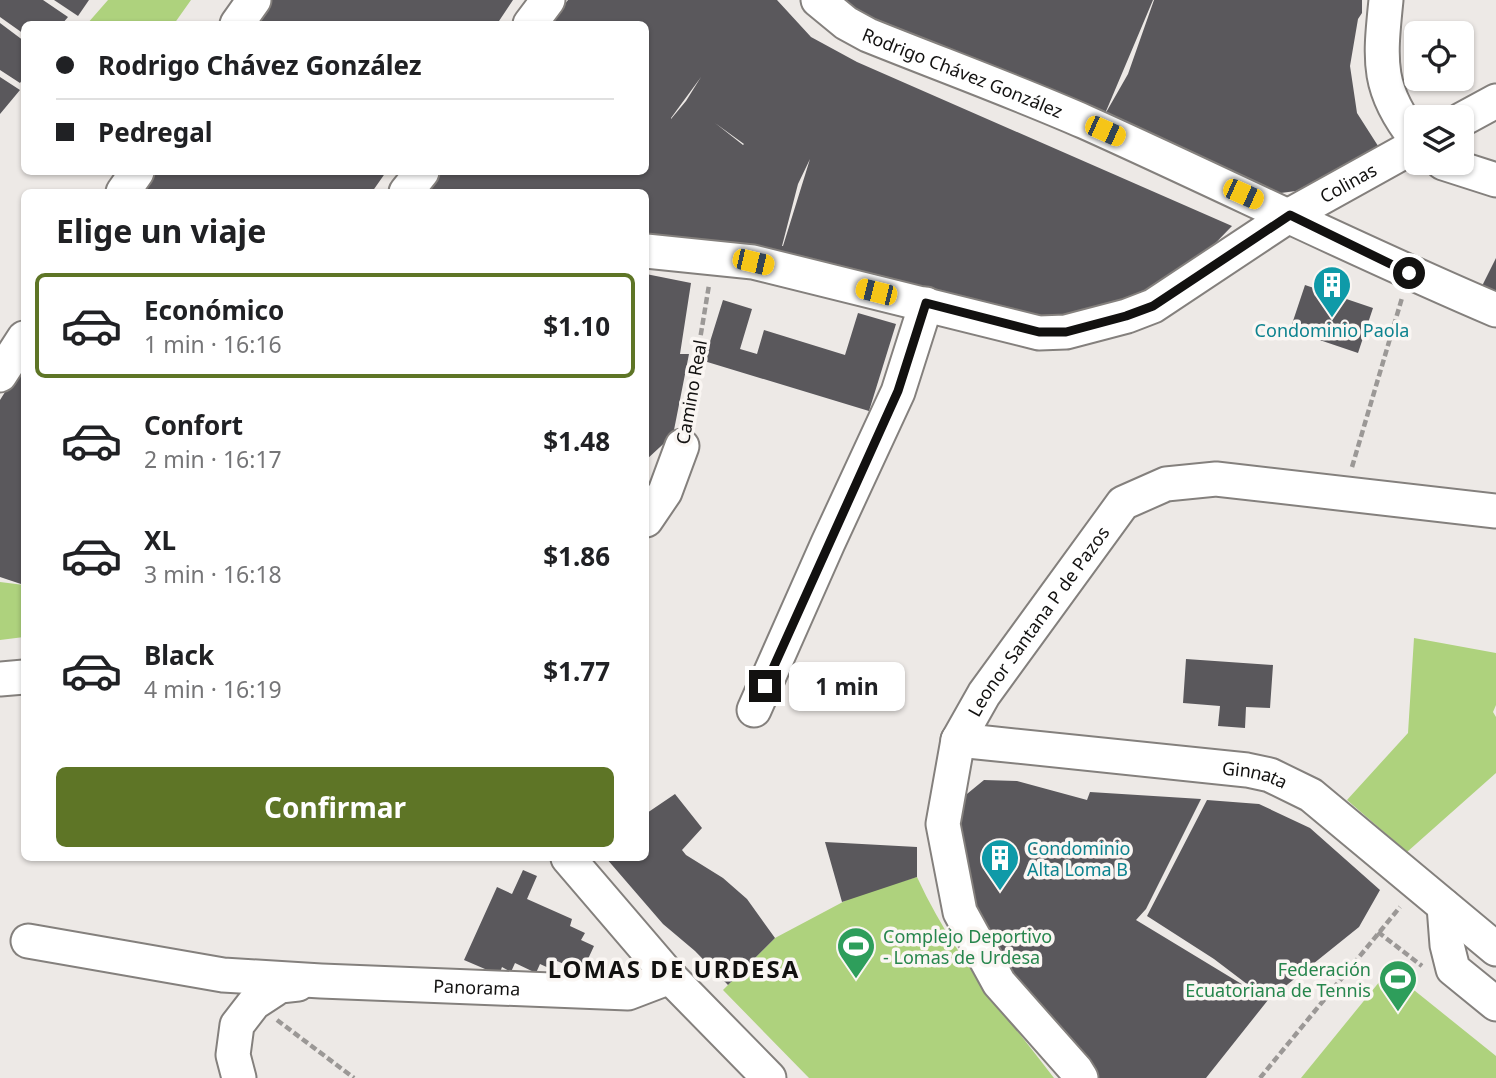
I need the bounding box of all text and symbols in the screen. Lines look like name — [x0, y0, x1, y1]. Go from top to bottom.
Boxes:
map controls — [1404, 21, 1474, 175]
button: locate — [1404, 21, 1474, 91]
street label: Rodrigo Chávez González — [859, 22, 1066, 123]
text: Rodrigo Chávez González — [98, 47, 422, 83]
button: layers — [1404, 105, 1474, 175]
car — [1082, 113, 1129, 149]
text: Pedregal — [98, 114, 212, 150]
street label: Colinas — [1315, 157, 1381, 208]
car — [1220, 176, 1267, 212]
text: Elige un viaje — [56, 209, 266, 252]
car — [731, 247, 776, 277]
route start — [1393, 257, 1425, 289]
building icon: Condominio Paola — [1311, 264, 1353, 319]
car — [854, 277, 899, 307]
text: Económico — [144, 292, 284, 328]
icon: car — [60, 294, 123, 357]
text: $1.10 — [543, 308, 610, 344]
place label: Condominio Paola — [1255, 318, 1409, 342]
text: 1 min · 16:16 — [144, 328, 282, 360]
street label: Camino Real — [670, 338, 712, 446]
text: Confort — [144, 407, 243, 443]
icon: car — [60, 409, 123, 472]
text: $1.48 — [543, 423, 610, 459]
text: 2 min · 16:17 — [144, 443, 282, 475]
street label: Leonor Santana P de Pazos — [962, 521, 1114, 721]
text: XL — [144, 522, 176, 558]
icon: car — [60, 524, 123, 587]
text: $1.86 — [543, 538, 610, 574]
text: 3 min · 16:18 — [144, 558, 282, 590]
text: Black — [144, 637, 214, 673]
icon: car — [60, 639, 123, 702]
text: $1.77 — [543, 653, 610, 689]
callout: 1 min — [790, 662, 905, 710]
route end — [749, 670, 781, 702]
text: 1 min — [815, 670, 879, 702]
text: 4 min · 16:19 — [144, 673, 282, 705]
street label: Ginnata — [1221, 755, 1292, 794]
button: Confirmar — [56, 767, 614, 847]
place label: Condominio Alta Loma B — [1027, 836, 1130, 881]
building icon: Condominio Alta Loma B — [979, 837, 1021, 892]
place label: Complejo Deportivo - Lomas de Urdesa — [883, 924, 1052, 969]
sports icon: Complejo Deportivo - Lomas de Urdesa — [835, 925, 877, 980]
district label: LOMAS DE URDESA — [548, 952, 800, 985]
place label: Federación Ecuatoriana de Tennis — [1185, 957, 1371, 1002]
sports icon: Federación Ecuatoriana de Tennis — [1377, 958, 1419, 1013]
street label: Panorama — [433, 973, 521, 1001]

